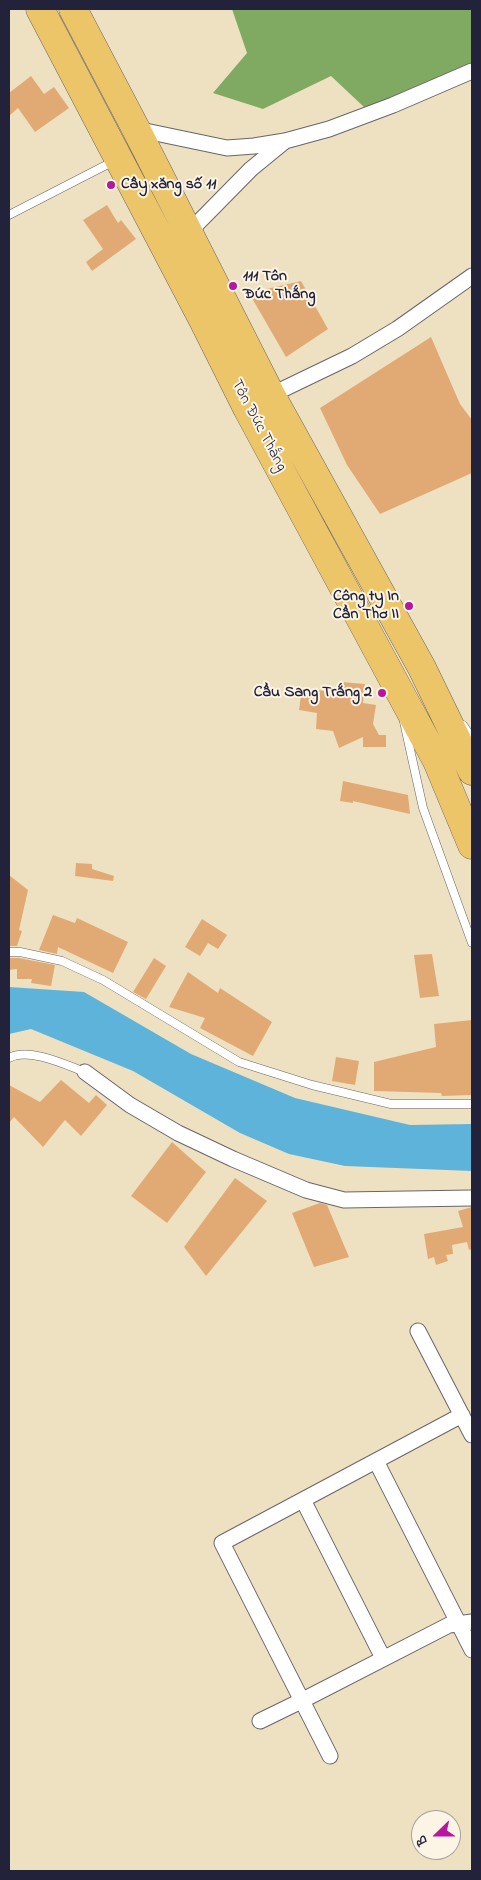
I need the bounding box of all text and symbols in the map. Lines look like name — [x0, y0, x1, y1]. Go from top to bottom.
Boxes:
place label: Cây xăng số 11 — [121, 175, 216, 195]
marker: Cây xăng số 11 — [105, 179, 117, 191]
place label: 111 Tôn Đức Thắng — [243, 267, 315, 305]
marker: 111 Tôn Đức Thắng — [227, 280, 239, 292]
street label: Tôn Đức Thắng — [226, 377, 290, 475]
place label: Công ty In Cần Thơ II — [333, 587, 399, 625]
marker: Công ty In Cần Thơ II — [403, 600, 415, 612]
place label: Cầu Sang Trắng 2 — [254, 683, 372, 703]
marker: Cầu Sang Trắng 2 — [376, 687, 388, 699]
north arrow — [411, 1810, 461, 1860]
text: B — [411, 1832, 434, 1849]

